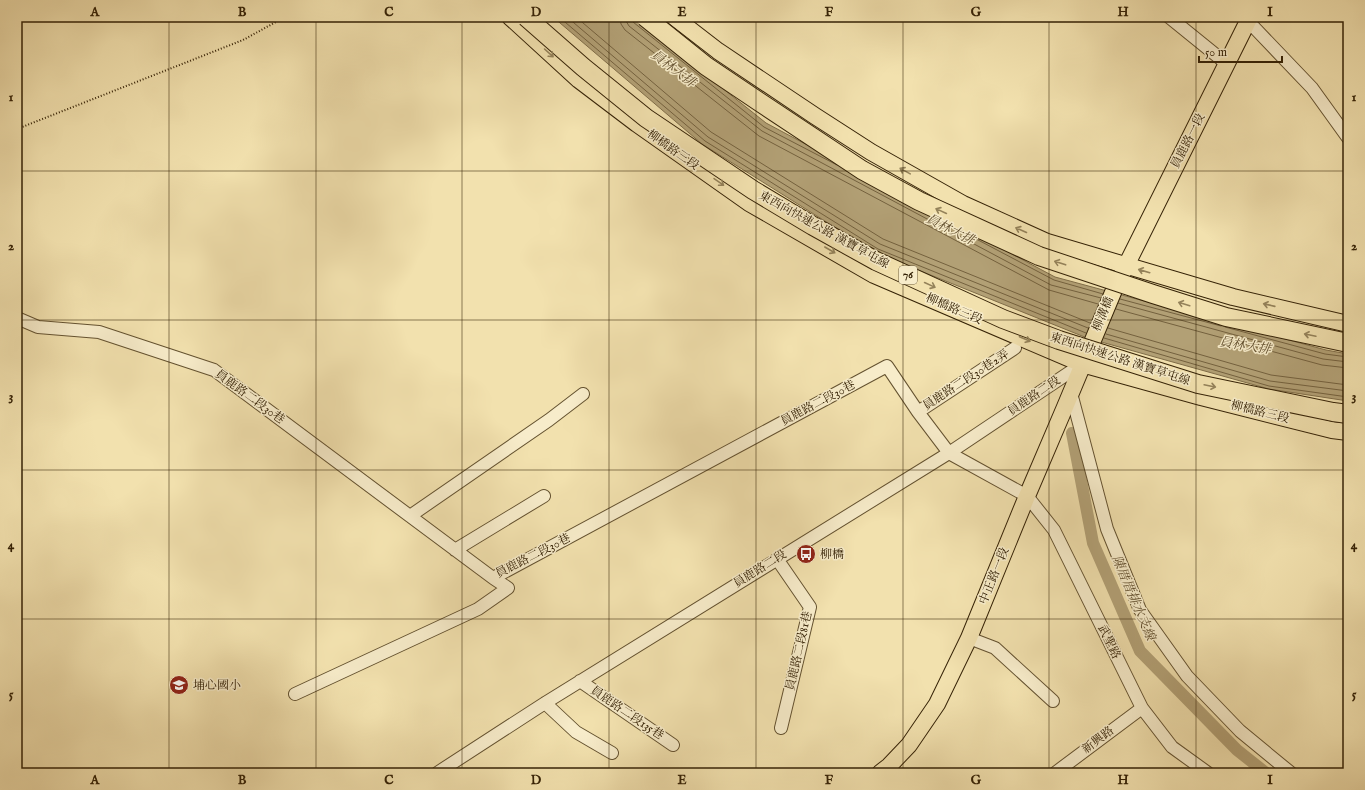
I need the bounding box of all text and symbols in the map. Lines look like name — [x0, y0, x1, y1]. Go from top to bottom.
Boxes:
text: A — [90, 4, 101, 21]
text: B — [238, 4, 247, 21]
text: C — [384, 4, 394, 21]
text: D — [531, 4, 542, 21]
text: E — [677, 4, 687, 21]
text: F — [825, 4, 834, 21]
text: G — [971, 4, 982, 21]
text: H — [1117, 4, 1129, 21]
text: I — [1267, 4, 1273, 21]
scale bar — [1199, 38, 1282, 64]
text: 50 m — [1205, 45, 1227, 60]
water label: 員林大排 — [647, 47, 700, 93]
one-way arrow — [544, 48, 554, 58]
text: 1 — [9, 89, 14, 106]
text: 1 — [1352, 89, 1357, 106]
street label: 員鹿路一段 — [1168, 111, 1208, 171]
street label: 柳橋路三段 — [644, 127, 702, 173]
one-way arrow — [899, 167, 911, 175]
one-way arrow — [714, 178, 725, 186]
street label: 東西向快速公路 漢寶草屯線 — [756, 188, 892, 272]
one-way arrow — [936, 207, 948, 214]
water label: 員林大排 — [923, 211, 979, 250]
one-way arrow — [1015, 226, 1027, 233]
text: 2 — [8, 238, 14, 255]
text: 2 — [1351, 238, 1357, 255]
one-way arrow — [824, 246, 836, 254]
one-way arrow — [1055, 259, 1067, 267]
road number: 76 — [899, 266, 917, 284]
one-way arrow — [1138, 267, 1151, 274]
one-way arrow — [924, 282, 936, 290]
street label: 柳橋路三段 — [923, 290, 985, 328]
street label: 柳溝橋 — [1089, 294, 1117, 334]
one-way arrow — [1177, 300, 1190, 307]
one-way arrow — [1263, 301, 1276, 309]
street label: 東西向快速公路 漢寶草屯線 — [1048, 329, 1192, 389]
one-way arrow — [1304, 330, 1317, 338]
water label: 員林大排 — [1218, 334, 1274, 359]
one-way arrow — [1018, 336, 1030, 343]
street label: 員鹿路二段30巷2弄 — [920, 346, 1012, 414]
street label: 員鹿路二段30巷 — [212, 367, 288, 427]
street label: 員鹿路二段 — [1005, 373, 1063, 419]
street label: 員鹿路二段30巷 — [778, 377, 858, 429]
one-way arrow — [1203, 383, 1216, 391]
text: 3 — [9, 388, 14, 405]
text: 3 — [1352, 388, 1357, 405]
street label: 柳橋路三段 — [1229, 397, 1291, 427]
street label: 員鹿路二段30巷 — [493, 531, 573, 581]
text: 4 — [8, 537, 15, 554]
text: 4 — [1351, 537, 1358, 554]
bus stop icon: 柳橋 — [795, 543, 817, 565]
street label: 中正路一段 — [976, 545, 1012, 607]
street label: 員鹿路二段 — [731, 547, 789, 591]
place label: 柳橋 — [820, 547, 844, 562]
water label: 陳厝厝排水支線 — [1107, 553, 1159, 645]
street label: 員鹿路二段81巷 — [783, 610, 815, 692]
street label: 武聖路 — [1094, 623, 1124, 661]
school or university icon: 埔心國小 — [168, 674, 190, 696]
place label: 埔心國小 — [193, 678, 241, 693]
street label: 員鹿路二段135巷 — [587, 683, 667, 743]
text: 5 — [9, 686, 14, 703]
text: 5 — [1352, 686, 1357, 703]
street label: 新興路 — [1079, 723, 1117, 757]
text: A — [90, 772, 101, 789]
text: B — [238, 772, 247, 789]
text: C — [384, 772, 394, 789]
text: D — [531, 772, 542, 789]
text: E — [677, 772, 687, 789]
text: F — [825, 772, 834, 789]
text: G — [971, 772, 982, 789]
text: H — [1117, 772, 1129, 789]
text: I — [1267, 772, 1273, 789]

